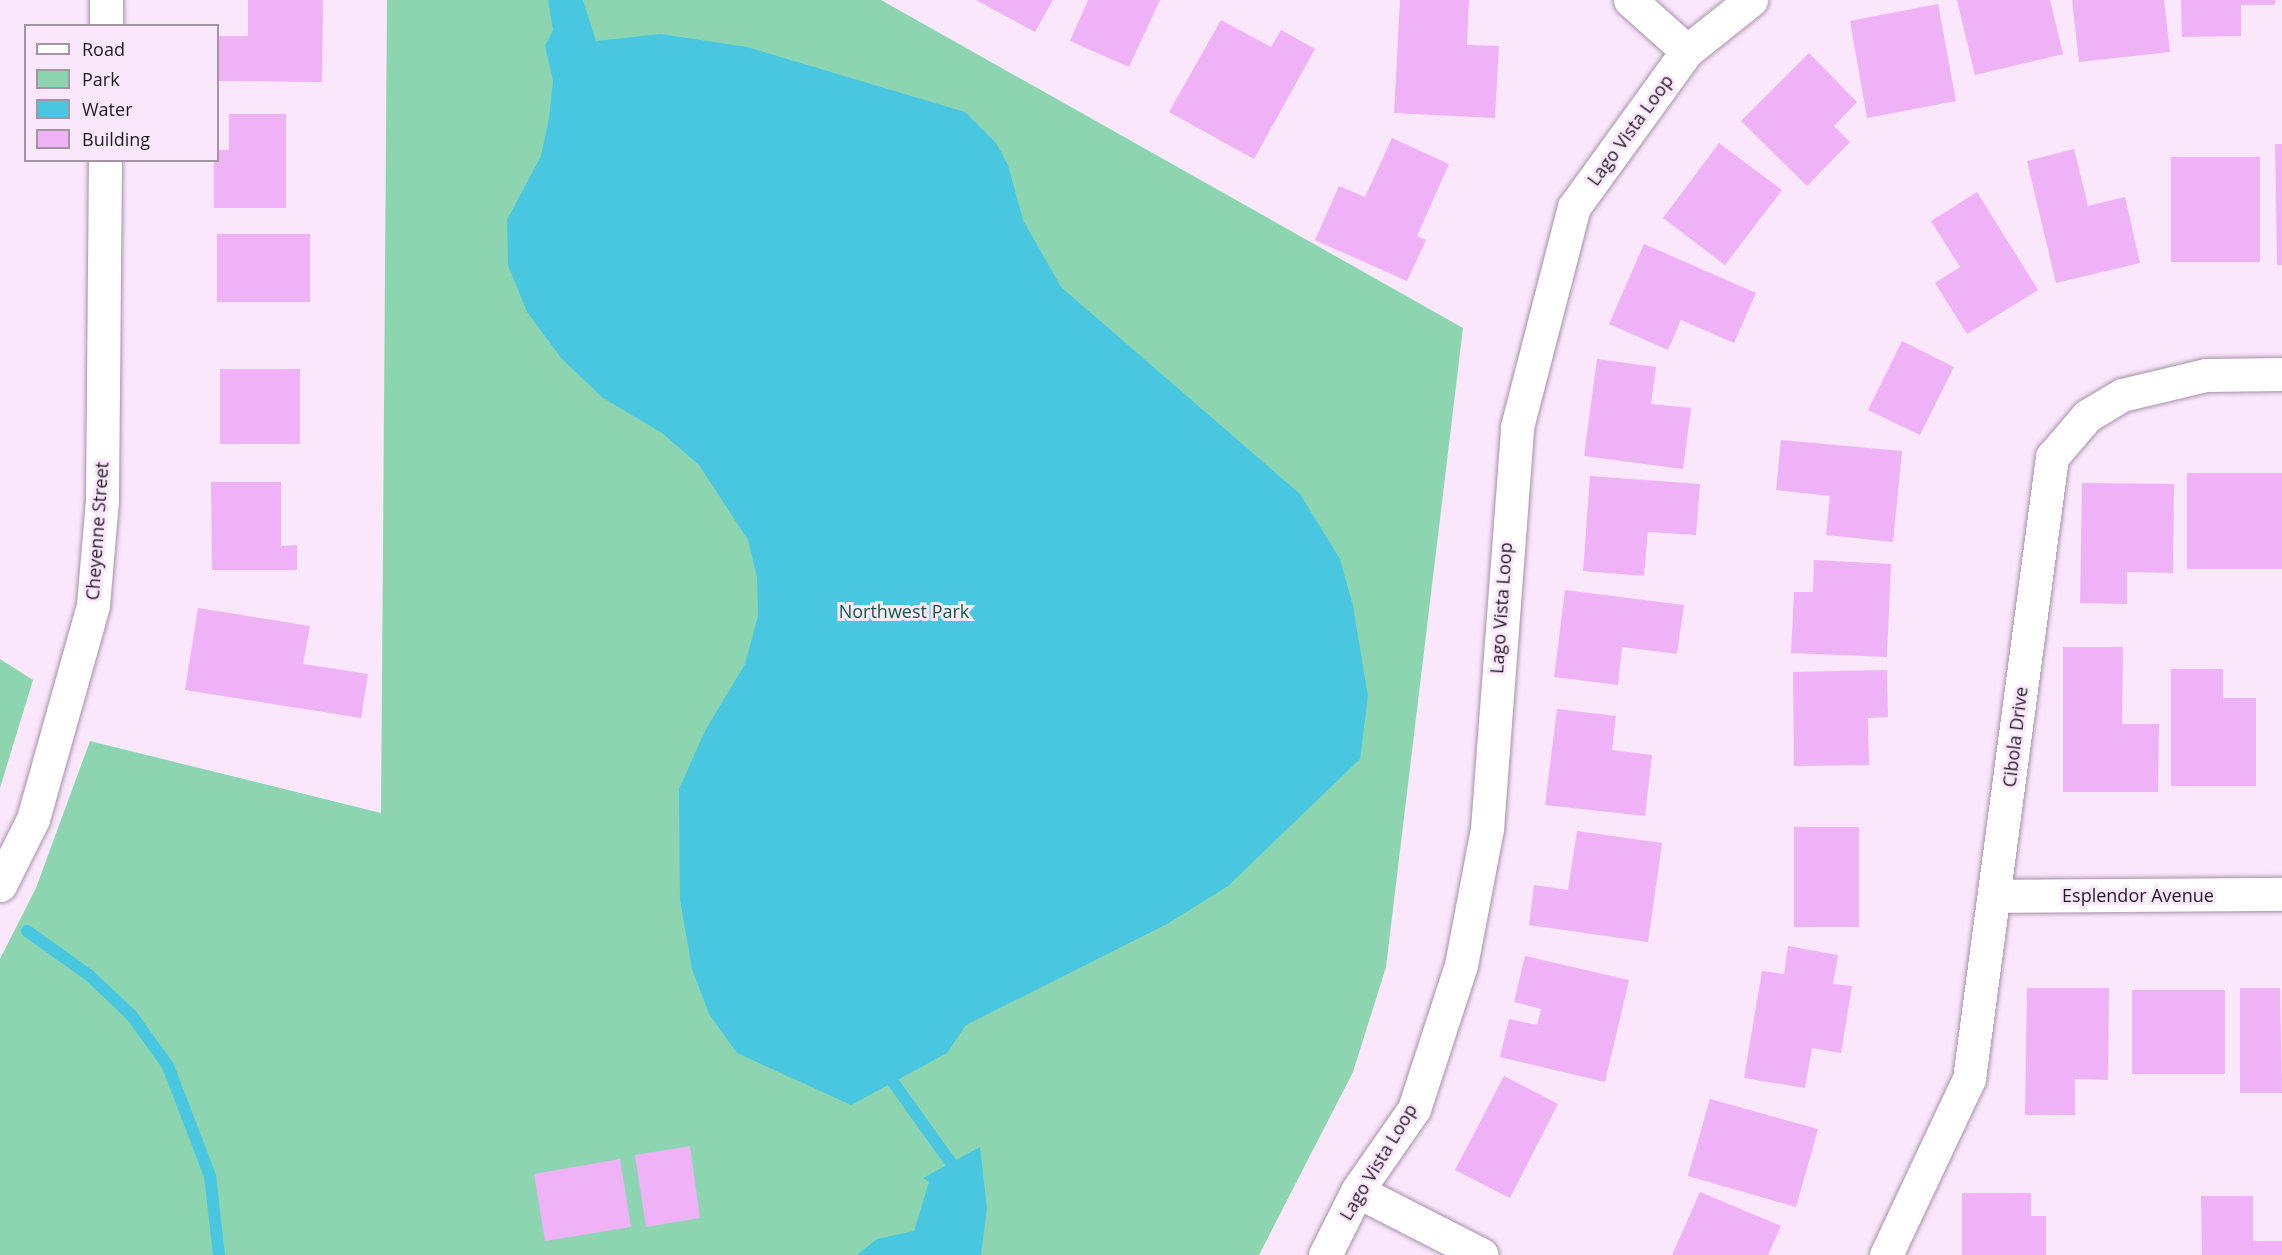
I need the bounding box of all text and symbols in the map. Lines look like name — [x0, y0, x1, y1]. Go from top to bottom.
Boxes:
legend — [24, 24, 219, 162]
text: Road — [82, 37, 125, 61]
text: Park — [82, 67, 120, 91]
street label: Lago Vista Loop — [1583, 70, 1677, 190]
text: Water — [82, 97, 133, 121]
text: Building — [82, 127, 150, 151]
street label: Cheyenne Street — [81, 461, 113, 601]
street label: Lago Vista Loop — [1486, 542, 1516, 674]
park label: Northwest Park — [839, 600, 969, 622]
street label: Cibola Drive — [1998, 686, 2032, 788]
street label: Esplendor Avenue — [2062, 884, 2214, 906]
street label: Lago Vista Loop — [1335, 1100, 1421, 1224]

